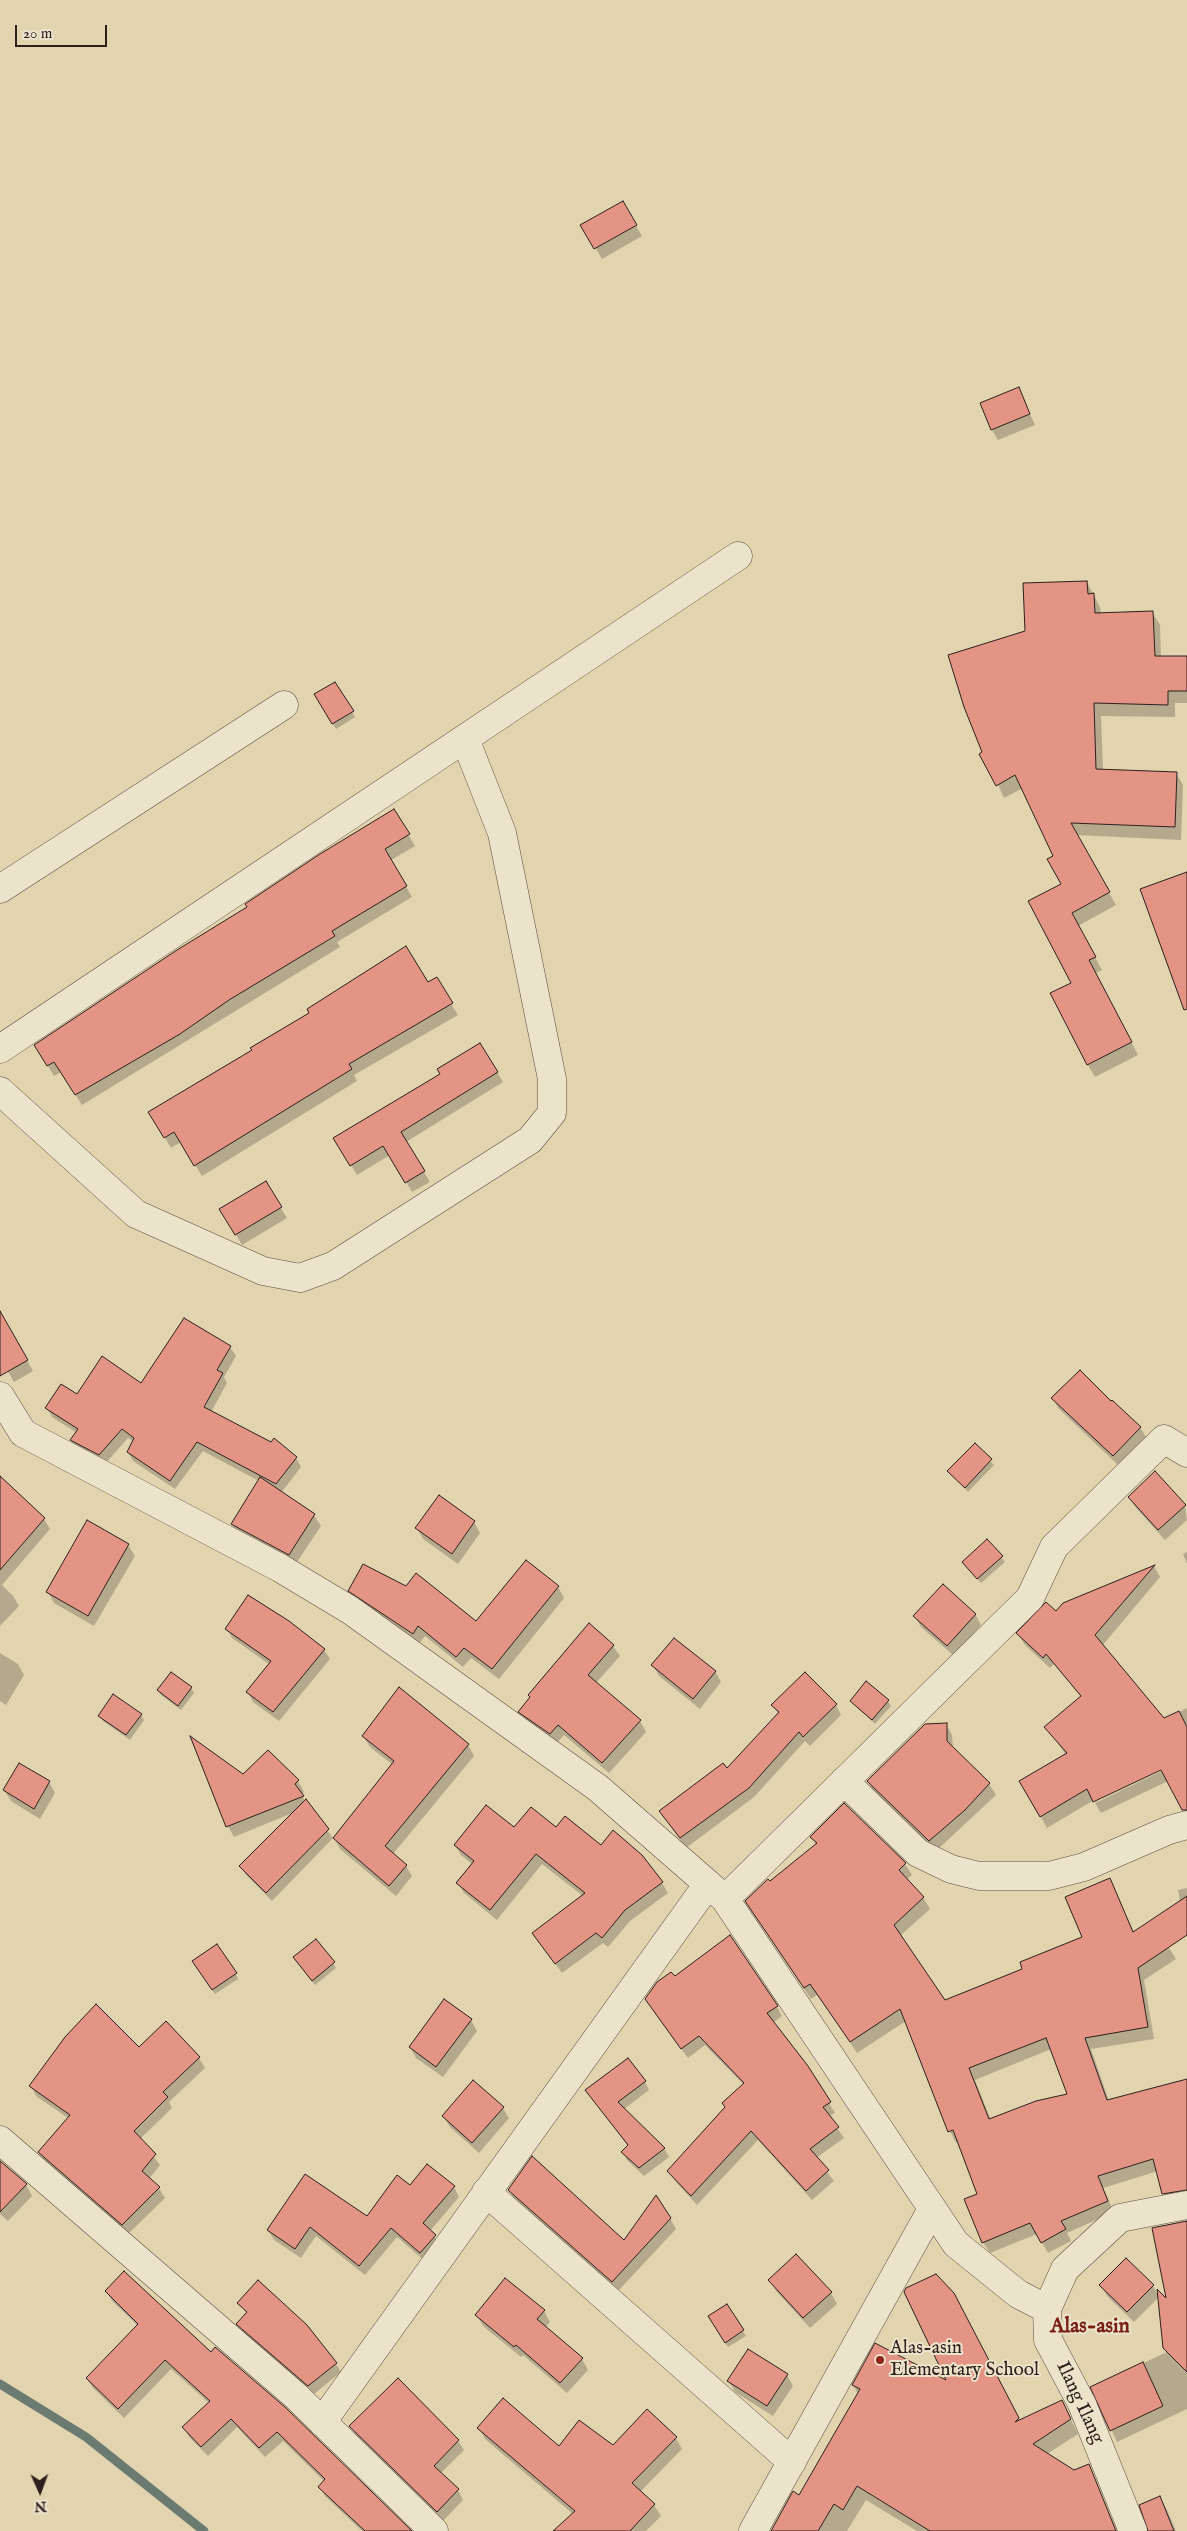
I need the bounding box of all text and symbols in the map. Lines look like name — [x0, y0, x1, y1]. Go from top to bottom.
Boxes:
scale bar — [18, 15, 110, 47]
text: 20 m — [23, 24, 52, 43]
district label: Alas-asin — [1050, 2315, 1130, 2341]
place label: Alas-asin Elementary School — [890, 2338, 1039, 2382]
marker: Alas-asin Elementary School — [874, 2354, 886, 2366]
street label: Ilang Ilang — [1050, 2358, 1108, 2448]
north arrow — [15, 2466, 65, 2516]
text: N — [34, 2497, 47, 2515]

